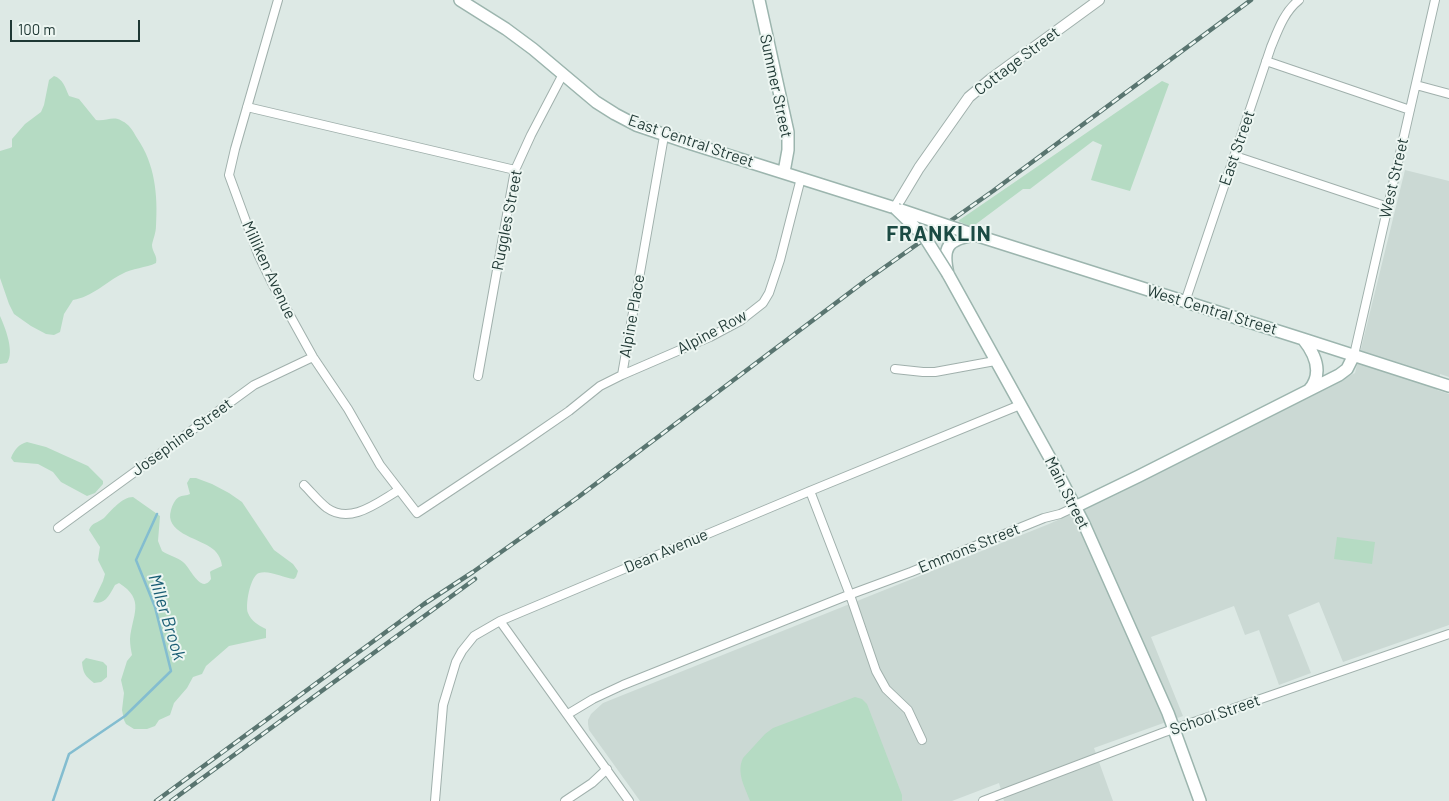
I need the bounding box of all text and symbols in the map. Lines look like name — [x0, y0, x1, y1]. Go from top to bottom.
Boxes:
scale bar — [12, 10, 142, 42]
text: 100 m — [18, 20, 56, 38]
street label: Cottage Street — [970, 23, 1064, 99]
street label: Summer Street — [756, 32, 796, 140]
street label: East Street — [1215, 108, 1259, 188]
street label: East Central Street — [626, 110, 756, 172]
street label: West Street — [1375, 136, 1413, 220]
street label: Ruggles Street — [488, 168, 526, 272]
street label: Milliken Avenue — [238, 218, 300, 322]
district label: FRANKLIN — [885, 221, 993, 247]
street label: Alpine Place — [615, 273, 649, 359]
street label: West Central Street — [1144, 281, 1280, 339]
street label: Alpine Row — [674, 306, 750, 358]
street label: Josephine Street — [128, 394, 236, 480]
street label: Main Street — [1040, 453, 1094, 533]
street label: Emmons Street — [915, 519, 1023, 577]
street label: Dean Avenue — [621, 525, 711, 577]
water label: Miller Brook — [144, 571, 190, 663]
street label: School Street — [1167, 691, 1263, 739]

